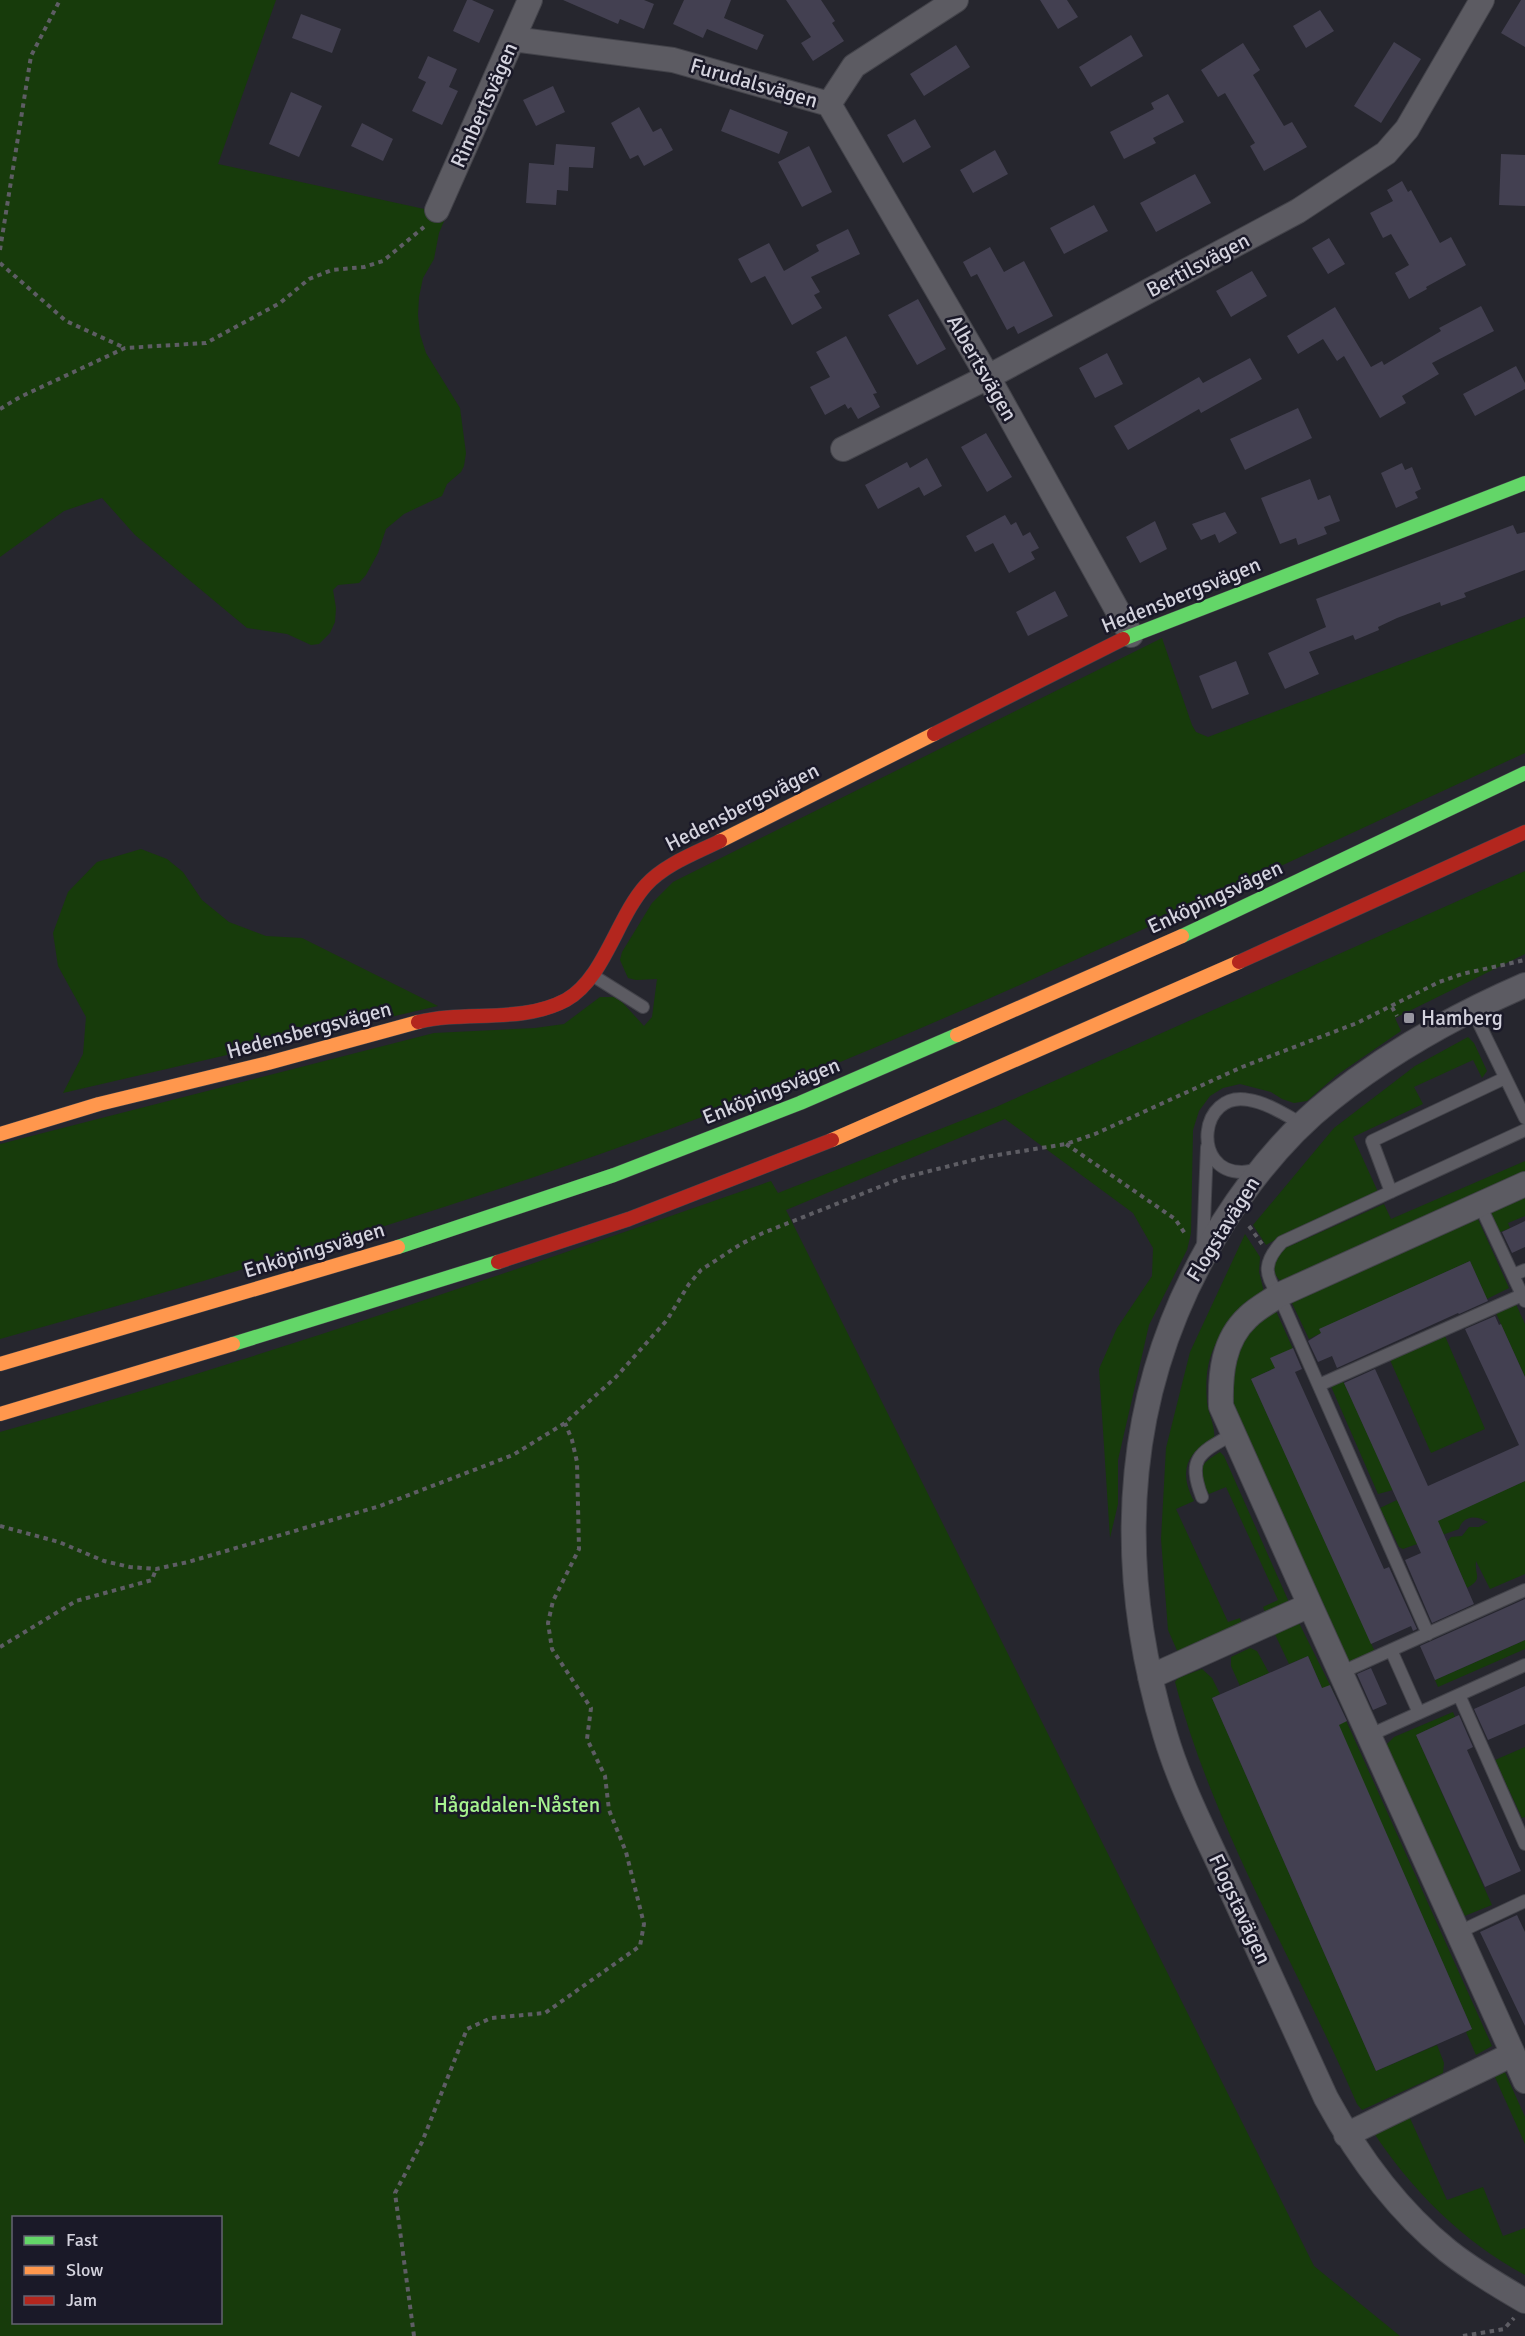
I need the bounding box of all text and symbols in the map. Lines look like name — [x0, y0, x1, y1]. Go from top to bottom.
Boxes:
street label: Rimbertsvägen — [445, 38, 523, 172]
street label: Furudalsvägen — [687, 52, 821, 114]
street label: Bertilsvägen — [1142, 227, 1254, 303]
street label: Albertsvägen — [941, 310, 1023, 426]
street label: Hedensbergsvägen — [1098, 551, 1264, 639]
street label: Hedensbergsvägen — [661, 757, 823, 857]
street label: Enköpingsvägen — [1143, 854, 1287, 940]
street label: Hedensbergsvägen — [224, 996, 394, 1064]
place label: Hamberg — [1421, 1005, 1503, 1031]
marker: Hamberg — [1402, 1011, 1416, 1025]
street label: Enköpingsvägen — [698, 1052, 844, 1130]
street label: Flogstavägen — [1180, 1172, 1266, 1286]
street label: Enköpingsvägen — [240, 1216, 388, 1284]
park label: Hågadalen-Nåsten — [434, 1792, 600, 1818]
street label: Flogstavägen — [1203, 1850, 1277, 1968]
legend — [12, 2216, 222, 2324]
text: Fast — [66, 2229, 98, 2251]
text: Slow — [66, 2259, 103, 2281]
text: Jam — [66, 2289, 97, 2311]

